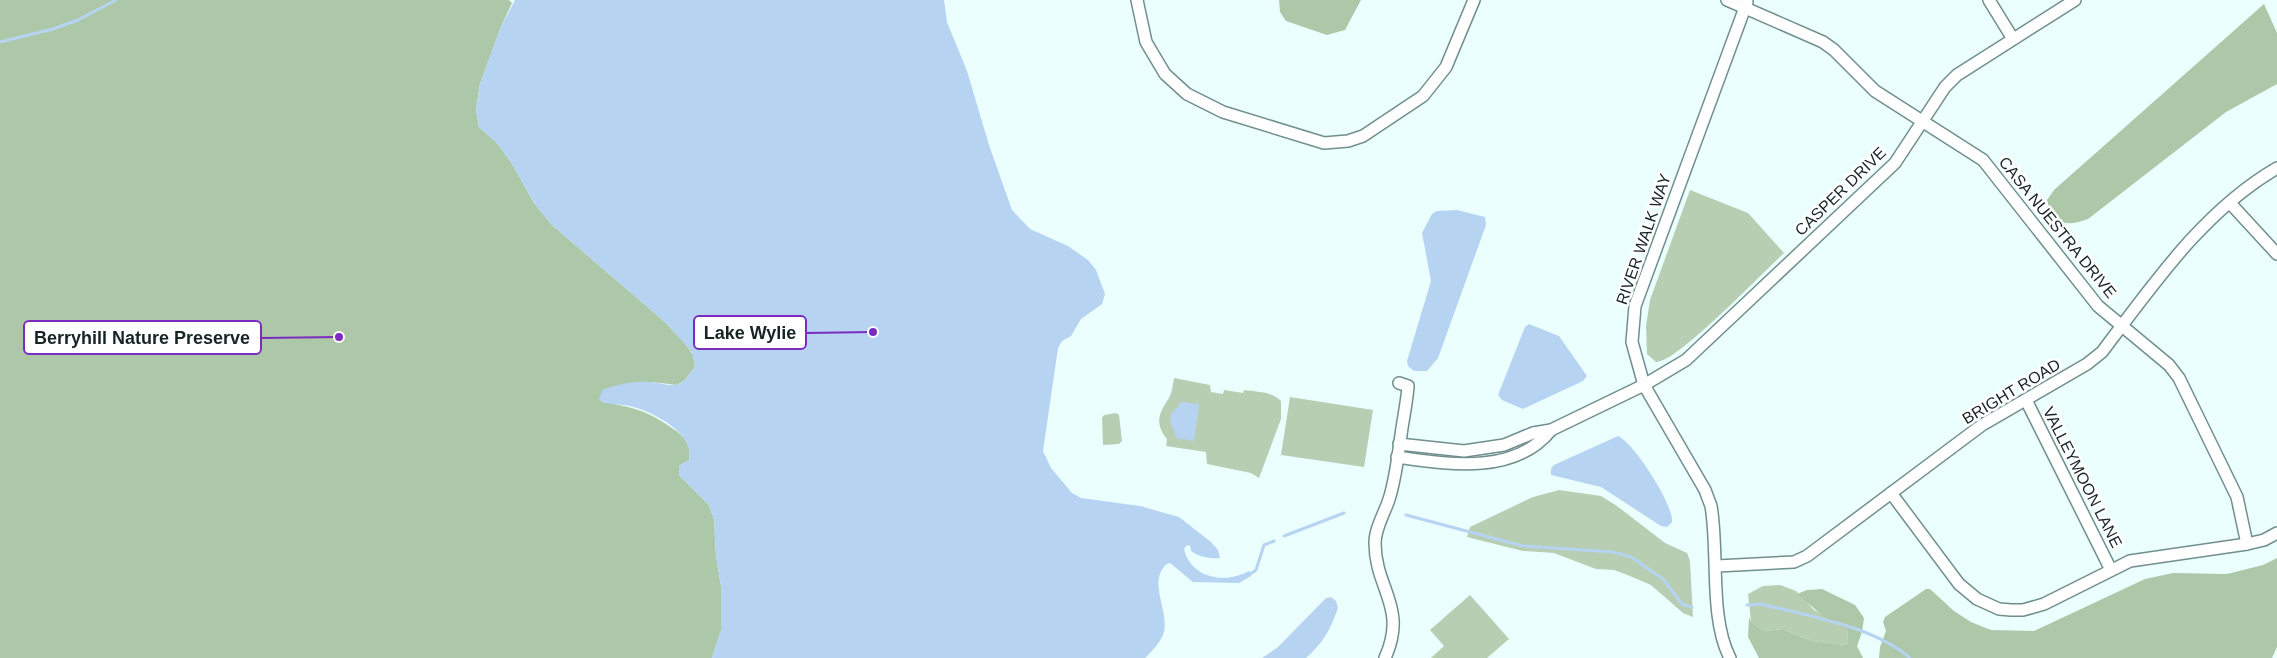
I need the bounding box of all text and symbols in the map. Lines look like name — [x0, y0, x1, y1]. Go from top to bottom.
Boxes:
street label: CASPER DRIVE — [1792, 144, 1889, 239]
street label: CASA NUESTRA DRIVE — [1996, 154, 2120, 301]
street label: RIVER WALK WAY — [1613, 171, 1674, 307]
callout: Lake Wylie — [694, 316, 806, 349]
callout: Berryhill Nature Preserve — [24, 321, 261, 354]
text: Lake Wylie — [704, 323, 796, 343]
text: Berryhill Nature Preserve — [34, 328, 250, 348]
street label: BRIGHT ROAD — [1959, 356, 2063, 427]
street label: VALLEYMOON LANE — [2040, 404, 2125, 550]

